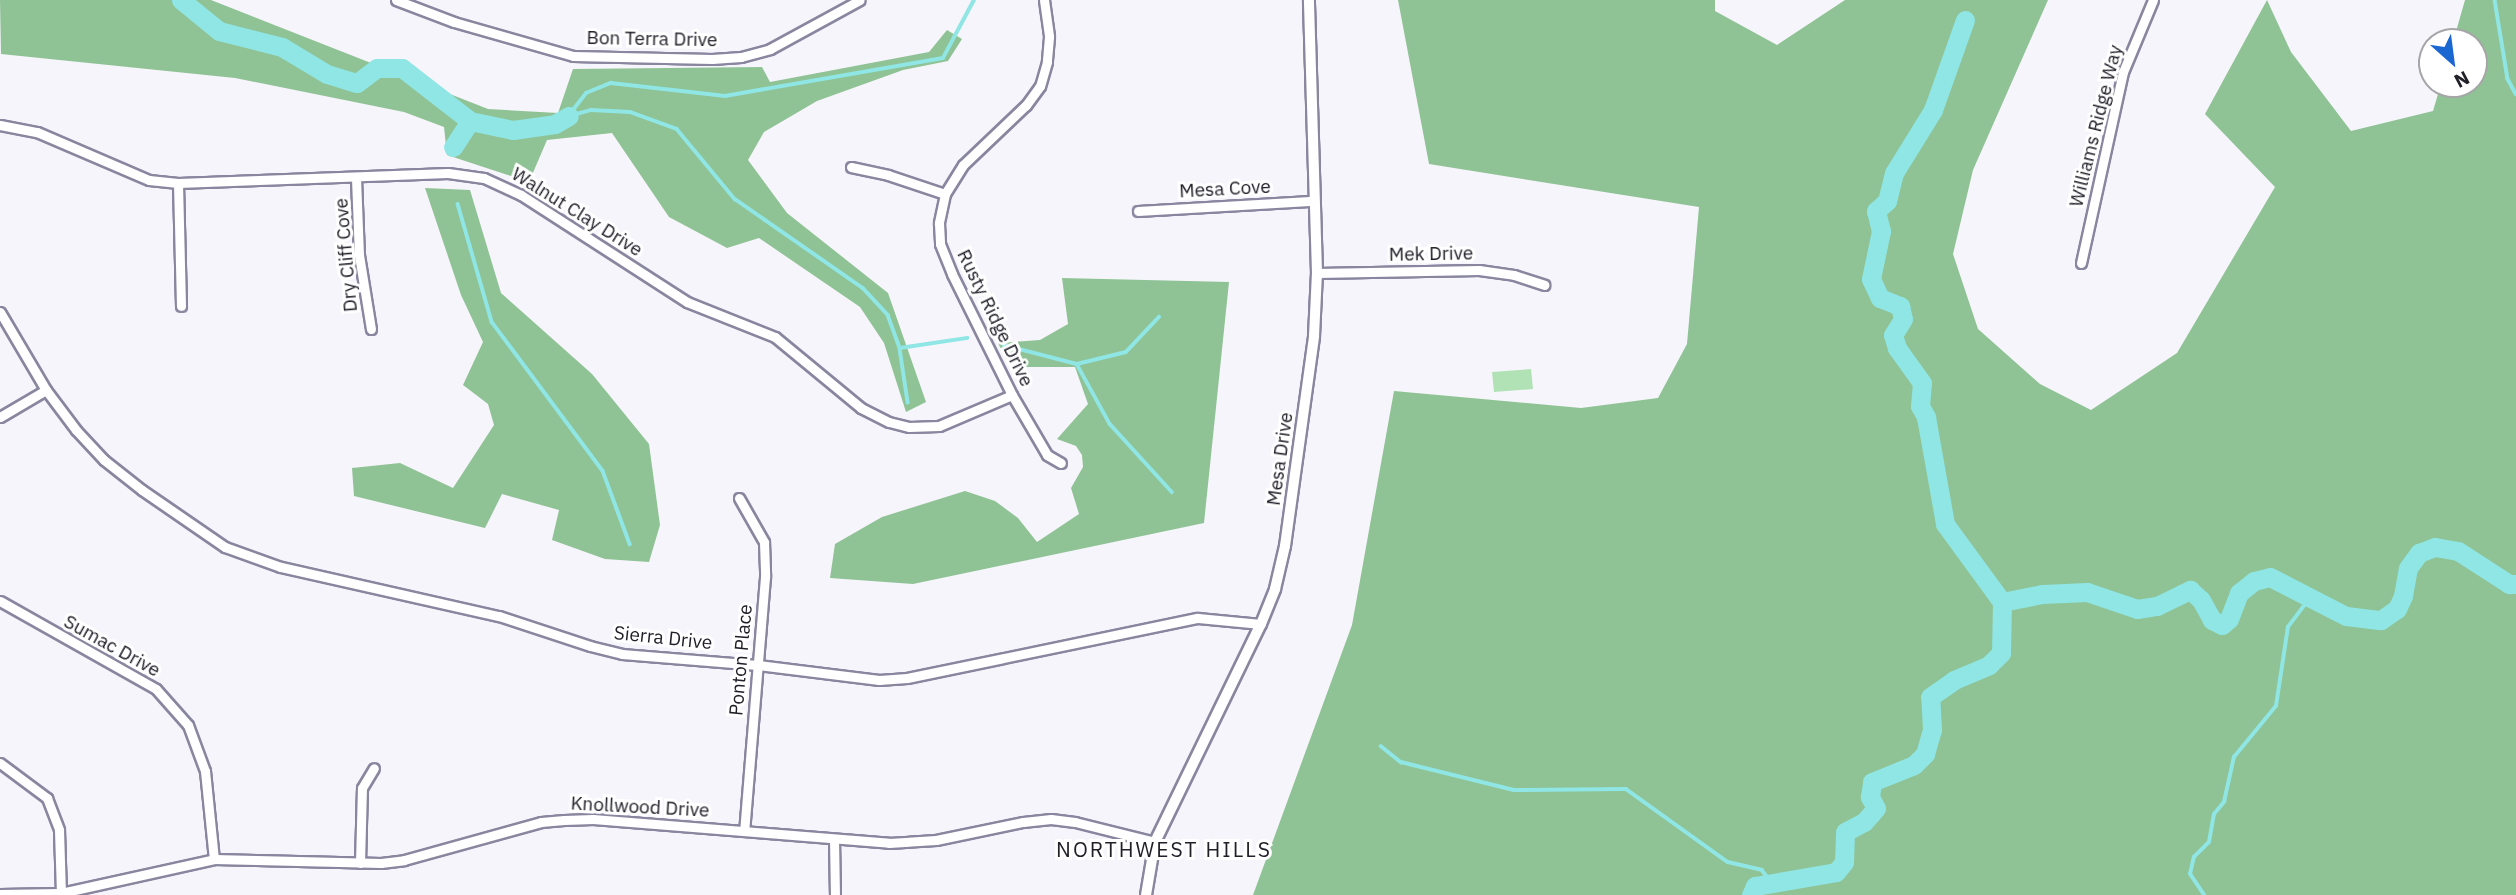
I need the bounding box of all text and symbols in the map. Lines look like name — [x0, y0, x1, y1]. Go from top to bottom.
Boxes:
street label: Bon Terra Drive — [586, 26, 718, 52]
north arrow — [2418, 28, 2488, 98]
street label: Williams Ridge Way — [2065, 43, 2127, 209]
text: N — [2450, 66, 2474, 94]
street label: Walnut Clay Drive — [507, 163, 647, 261]
street label: Mesa Cove — [1179, 175, 1271, 203]
street label: Dry Cliff Cove — [330, 197, 362, 313]
street label: Mek Drive — [1389, 242, 1473, 266]
street label: Rusty Ridge Drive — [952, 246, 1038, 390]
street label: Mesa Drive — [1262, 411, 1298, 507]
street label: Ponton Place — [725, 603, 757, 717]
street label: Sumac Drive — [60, 610, 164, 682]
street label: Sierra Drive — [613, 621, 713, 655]
street label: Knollwood Drive — [570, 792, 710, 822]
district label: NORTHWEST HILLS — [1058, 836, 1270, 862]

